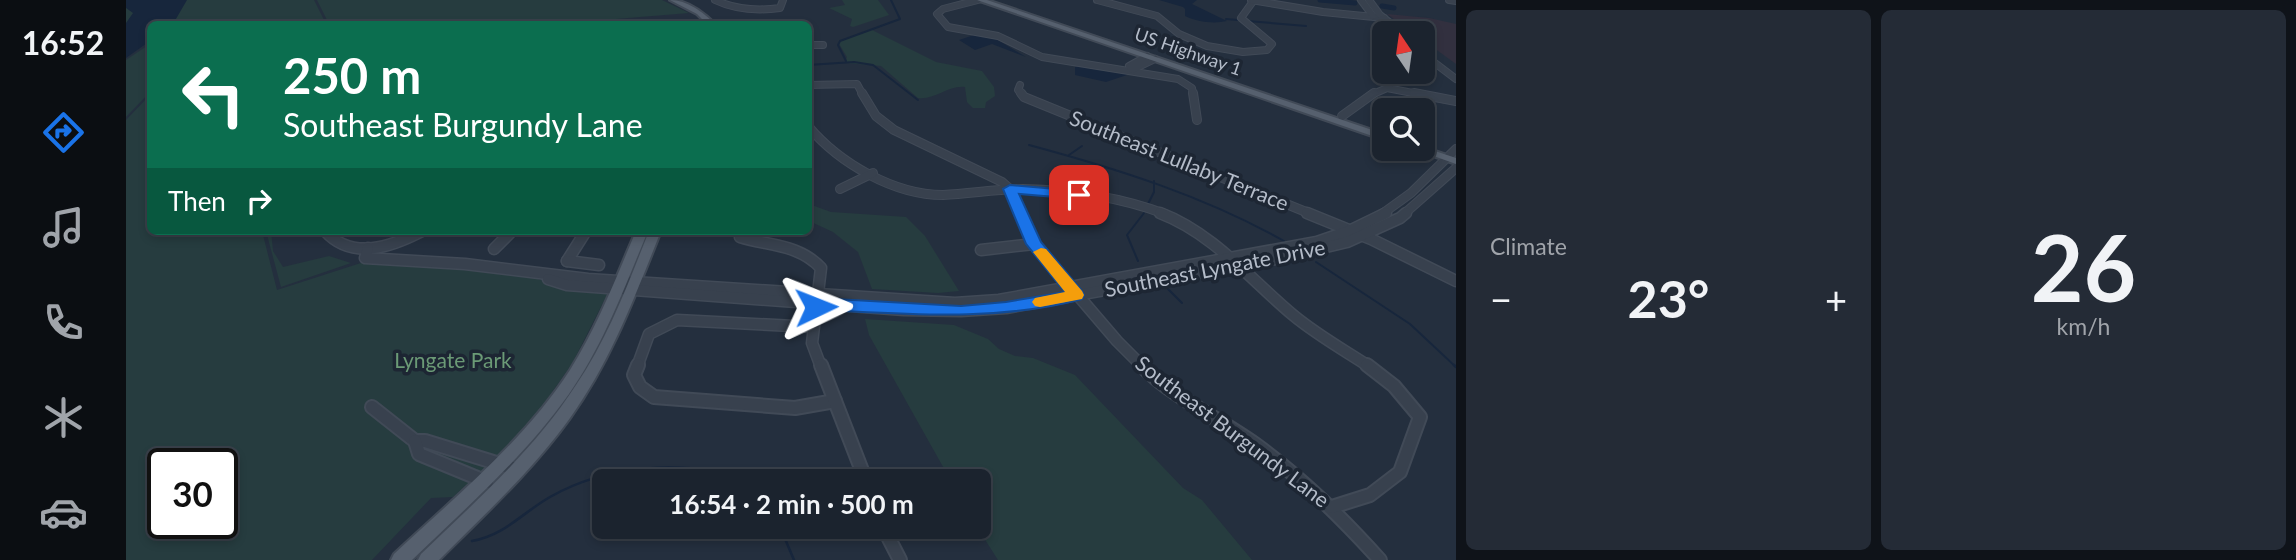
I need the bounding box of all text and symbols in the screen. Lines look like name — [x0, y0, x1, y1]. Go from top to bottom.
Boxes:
north arrow — [1372, 21, 1435, 84]
map controls — [1372, 21, 1435, 161]
street label: US Highway 1 — [1132, 22, 1245, 80]
text: 16:52 — [22, 23, 104, 62]
text: 250 m — [283, 46, 421, 104]
icon: left — [168, 49, 259, 140]
button: search — [1372, 98, 1435, 161]
street label: Southeast Lullaby Terrace — [1066, 104, 1293, 215]
text: Southeast Burgundy Lane — [283, 105, 643, 144]
icon: directions — [39, 108, 88, 157]
pin — [1049, 165, 1109, 225]
icon: arrive — [1060, 176, 1098, 214]
icon: right — [240, 182, 278, 220]
text: Then — [168, 185, 226, 217]
icon: music — [39, 203, 88, 252]
text: 26 — [2031, 212, 2136, 321]
text: Climate — [1490, 232, 1567, 260]
street label: Southeast Lyngate Drive — [1102, 234, 1327, 301]
text: 23° — [1628, 267, 1709, 329]
position arrow — [779, 270, 853, 344]
text: − — [1490, 276, 1512, 322]
text: + — [1825, 276, 1847, 322]
icon: phone — [39, 298, 88, 347]
text: km/h — [2057, 312, 2110, 340]
park label: Lyngate Park — [394, 347, 512, 372]
street label: Southeast Burgundy Lane — [1131, 350, 1335, 512]
icon: climate — [39, 393, 88, 442]
speed limit sign: 30 — [147, 448, 238, 539]
icon: car — [39, 488, 88, 537]
text: 16:54 · 2 min · 500 m — [669, 488, 914, 520]

